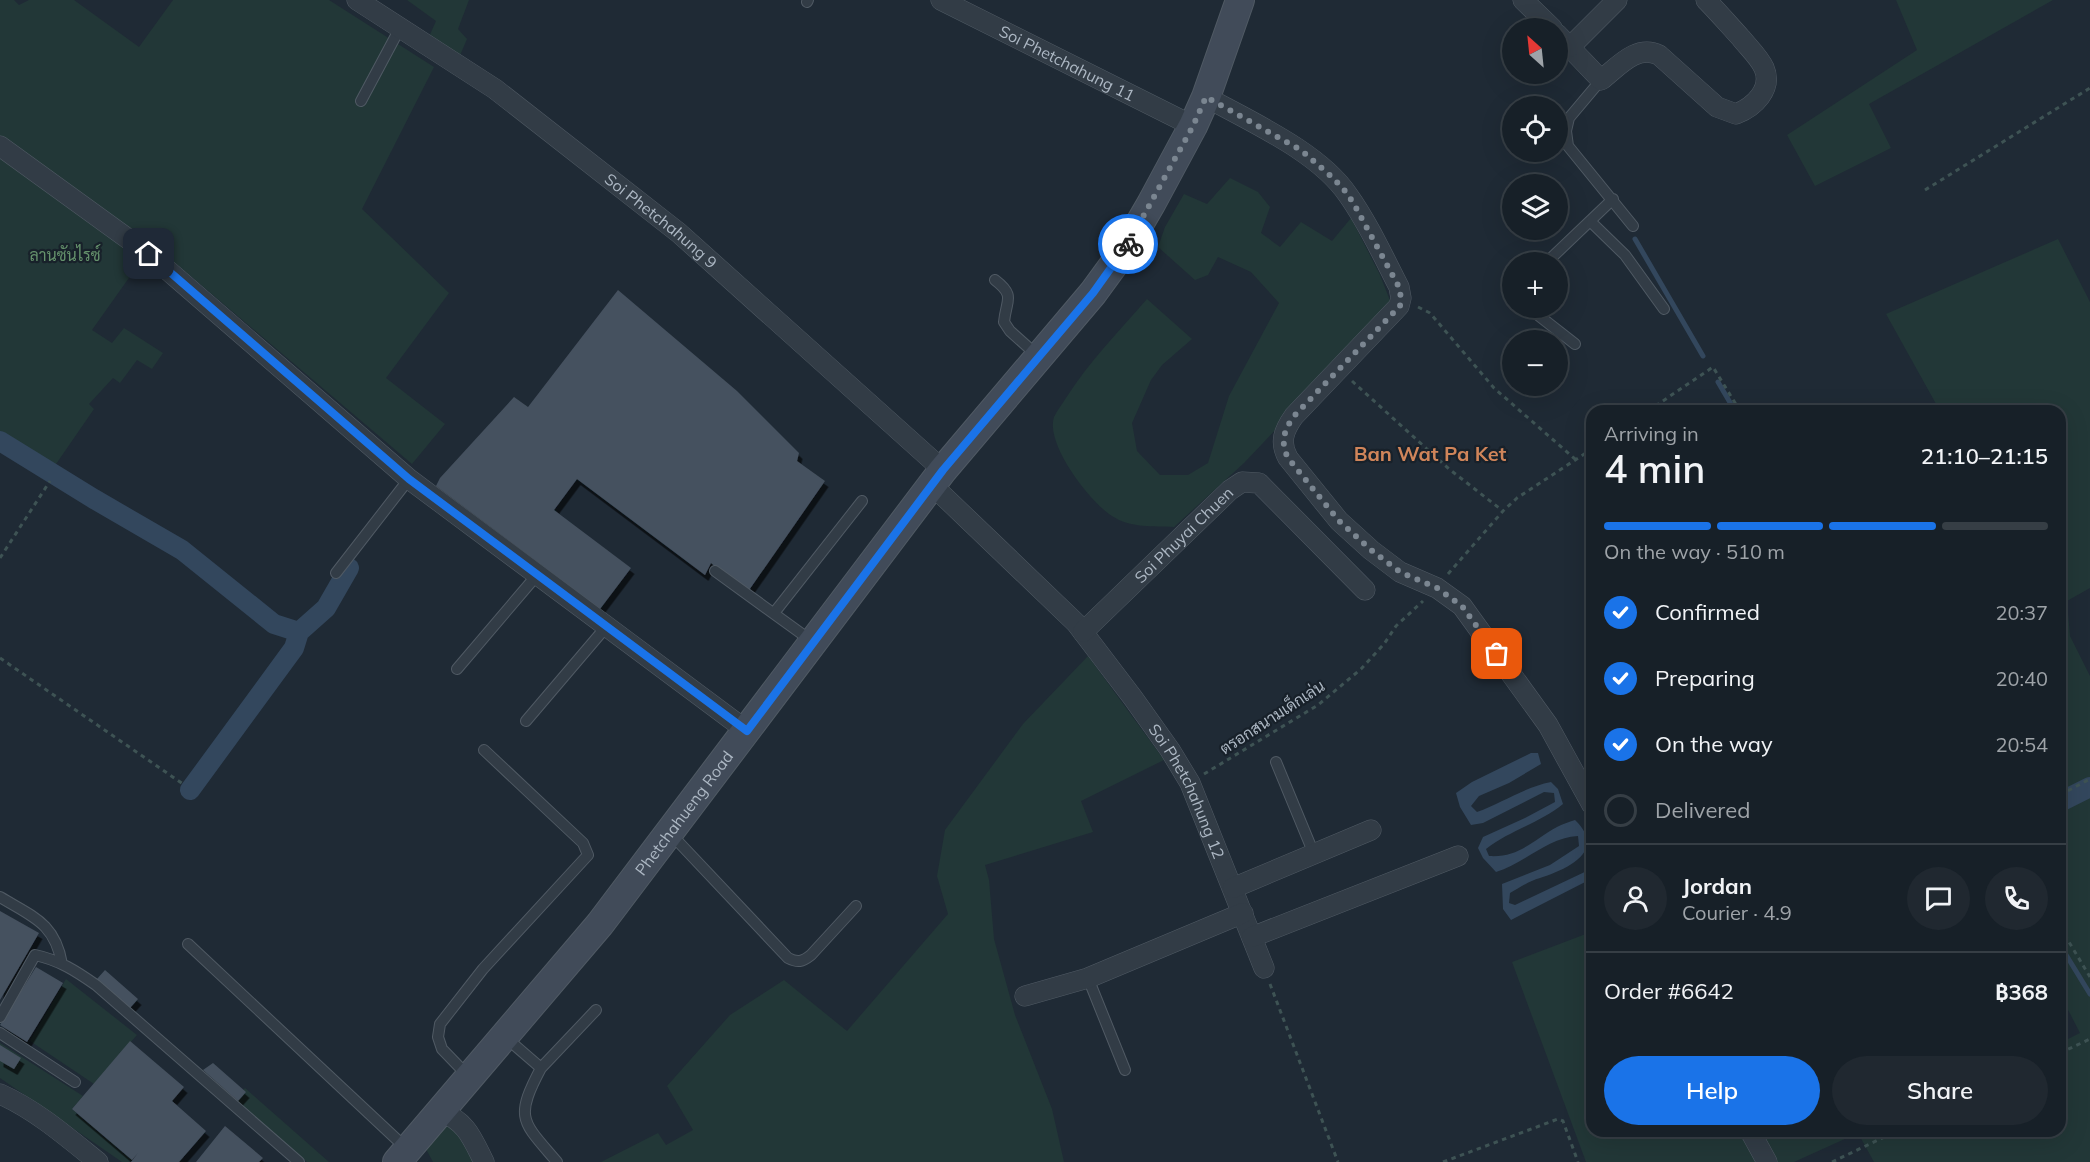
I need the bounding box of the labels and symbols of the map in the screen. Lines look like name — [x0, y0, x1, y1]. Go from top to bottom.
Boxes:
north arrow — [1502, 18, 1568, 84]
street label: Soi Phetchahung 11 — [996, 21, 1138, 105]
street label: Soi Phetchahung 9 — [601, 169, 721, 272]
courier — [1098, 214, 1158, 274]
pin — [123, 228, 174, 279]
park label: ลานซันไรซ์ — [29, 243, 101, 265]
district label: Ban Wat Pa Ket — [1354, 441, 1507, 466]
street label: Soi Phuyai Chuen — [1130, 482, 1237, 587]
pin — [1471, 628, 1522, 679]
street label: ตรอกสนามเด็กเล่น — [1214, 673, 1328, 758]
street label: Soi Phetchahung 12 — [1144, 720, 1229, 861]
street label: Phetchahueng Road — [630, 747, 737, 879]

